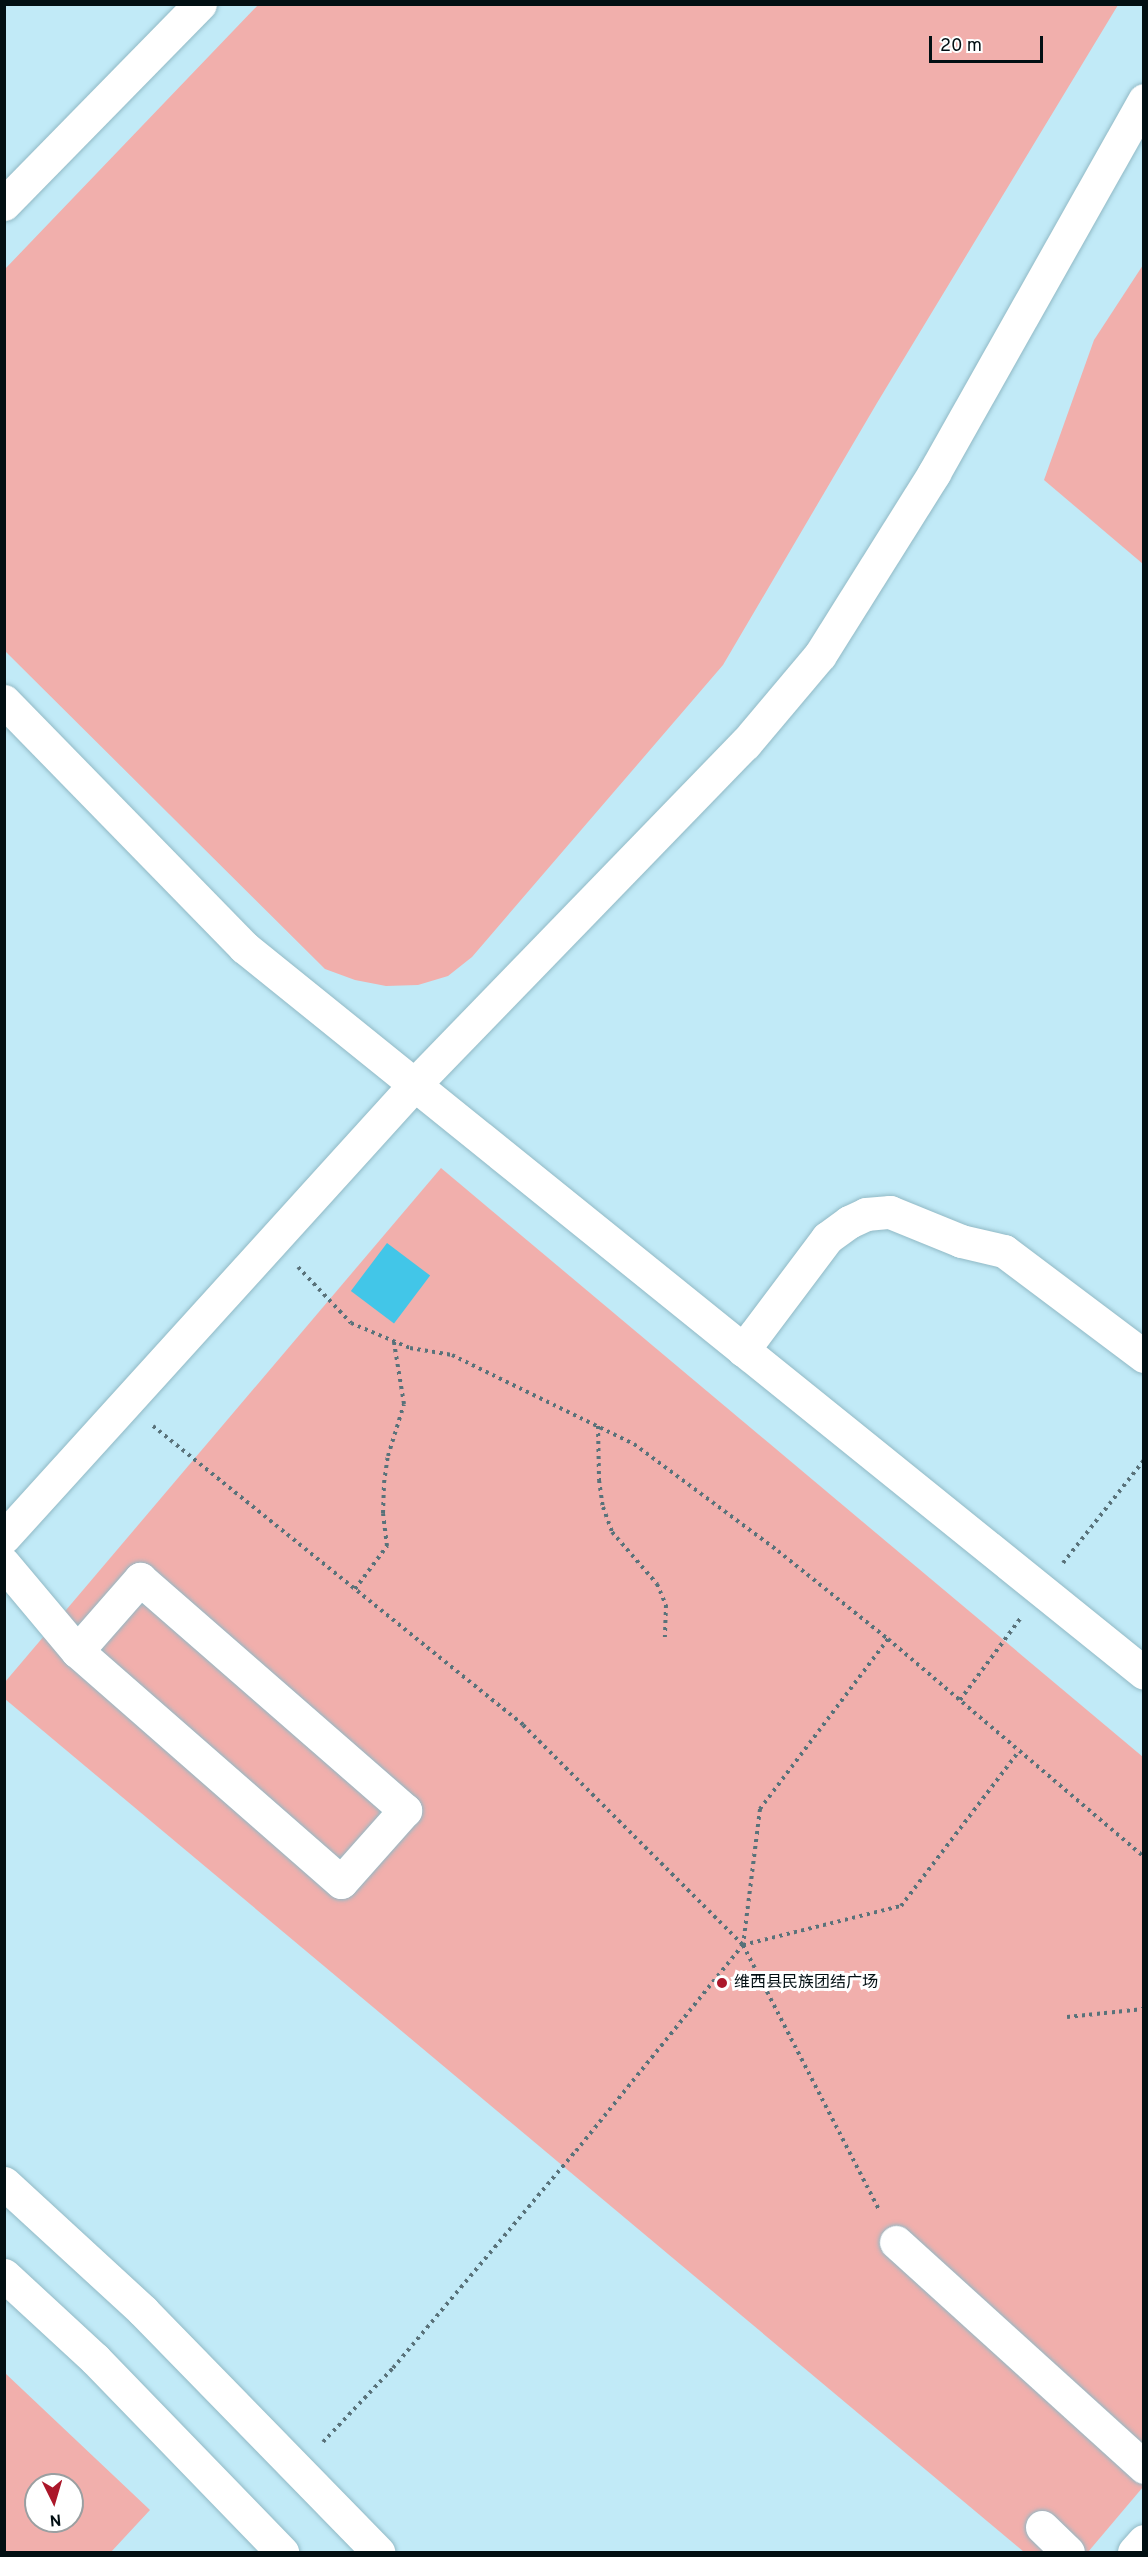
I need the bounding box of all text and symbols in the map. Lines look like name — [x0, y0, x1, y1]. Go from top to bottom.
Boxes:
scale bar — [932, 24, 1046, 62]
text: 20 m — [940, 35, 982, 58]
place label: 维西县民族团结广场 — [734, 1973, 878, 1993]
marker: 维西县民族团结广场 — [715, 1976, 729, 1990]
north arrow — [24, 2473, 84, 2533]
text: N — [49, 2508, 62, 2529]

